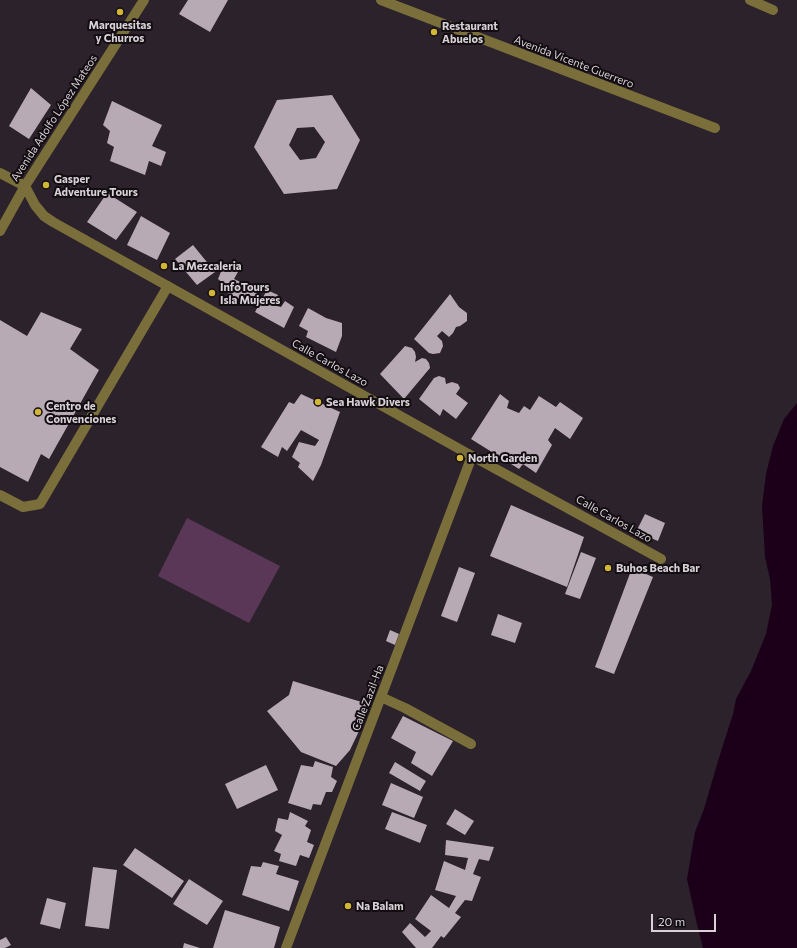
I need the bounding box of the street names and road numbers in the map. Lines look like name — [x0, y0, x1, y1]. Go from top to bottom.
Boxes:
street label: Avenida Vicente Guerrero — [512, 33, 636, 91]
street label: Avenida Adolfo López Mateos — [8, 52, 100, 184]
street label: Calle Carlos Lazo — [290, 337, 370, 389]
street label: Calle Carlos Lazo — [574, 493, 654, 545]
street label: Calle Zazil-Ha — [349, 663, 387, 733]

